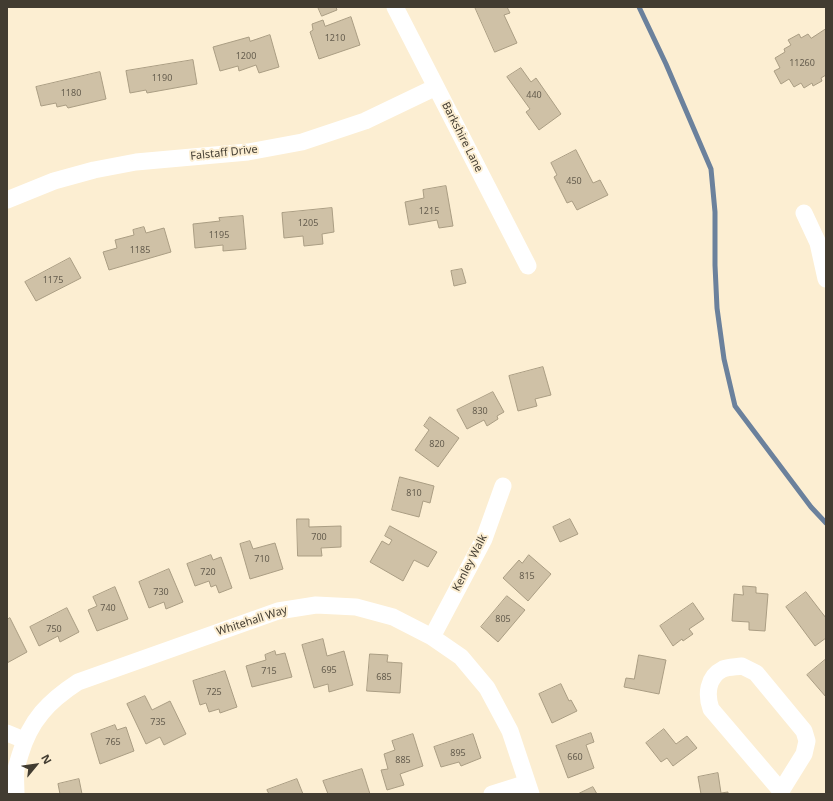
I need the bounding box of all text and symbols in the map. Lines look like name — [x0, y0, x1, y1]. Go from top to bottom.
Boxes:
house number: 1210 — [325, 33, 345, 43]
house number: 1200 — [236, 51, 256, 61]
house number: 11260 — [789, 58, 815, 68]
house number: 1190 — [152, 73, 172, 83]
house number: 1180 — [61, 88, 81, 98]
house number: 440 — [526, 90, 542, 100]
street label: Barkshire Lane — [439, 100, 485, 174]
street label: Falstaff Drive — [190, 143, 258, 163]
house number: 450 — [566, 176, 582, 186]
house number: 1215 — [419, 206, 439, 216]
house number: 1205 — [298, 218, 318, 228]
house number: 1195 — [209, 230, 229, 240]
house number: 1185 — [130, 245, 150, 255]
house number: 1175 — [43, 275, 63, 285]
house number: 830 — [472, 406, 488, 416]
house number: 820 — [429, 439, 445, 449]
house number: 810 — [406, 488, 422, 498]
house number: 700 — [311, 532, 327, 542]
street label: Kenley Walk — [450, 532, 490, 594]
house number: 710 — [254, 554, 270, 564]
house number: 720 — [200, 567, 216, 577]
house number: 815 — [519, 571, 535, 581]
house number: 730 — [153, 587, 169, 597]
house number: 740 — [100, 603, 116, 613]
street label: Whitehall Way — [215, 603, 289, 639]
house number: 805 — [495, 614, 511, 624]
house number: 750 — [46, 624, 62, 634]
house number: 695 — [321, 665, 337, 675]
house number: 715 — [261, 666, 277, 676]
house number: 685 — [376, 672, 392, 682]
house number: 725 — [206, 687, 222, 697]
house number: 735 — [150, 717, 166, 727]
house number: 765 — [105, 737, 121, 747]
north arrow — [16, 745, 56, 785]
house number: 895 — [450, 748, 466, 758]
text: N — [38, 751, 56, 766]
house number: 660 — [567, 752, 583, 762]
house number: 885 — [395, 755, 411, 765]

